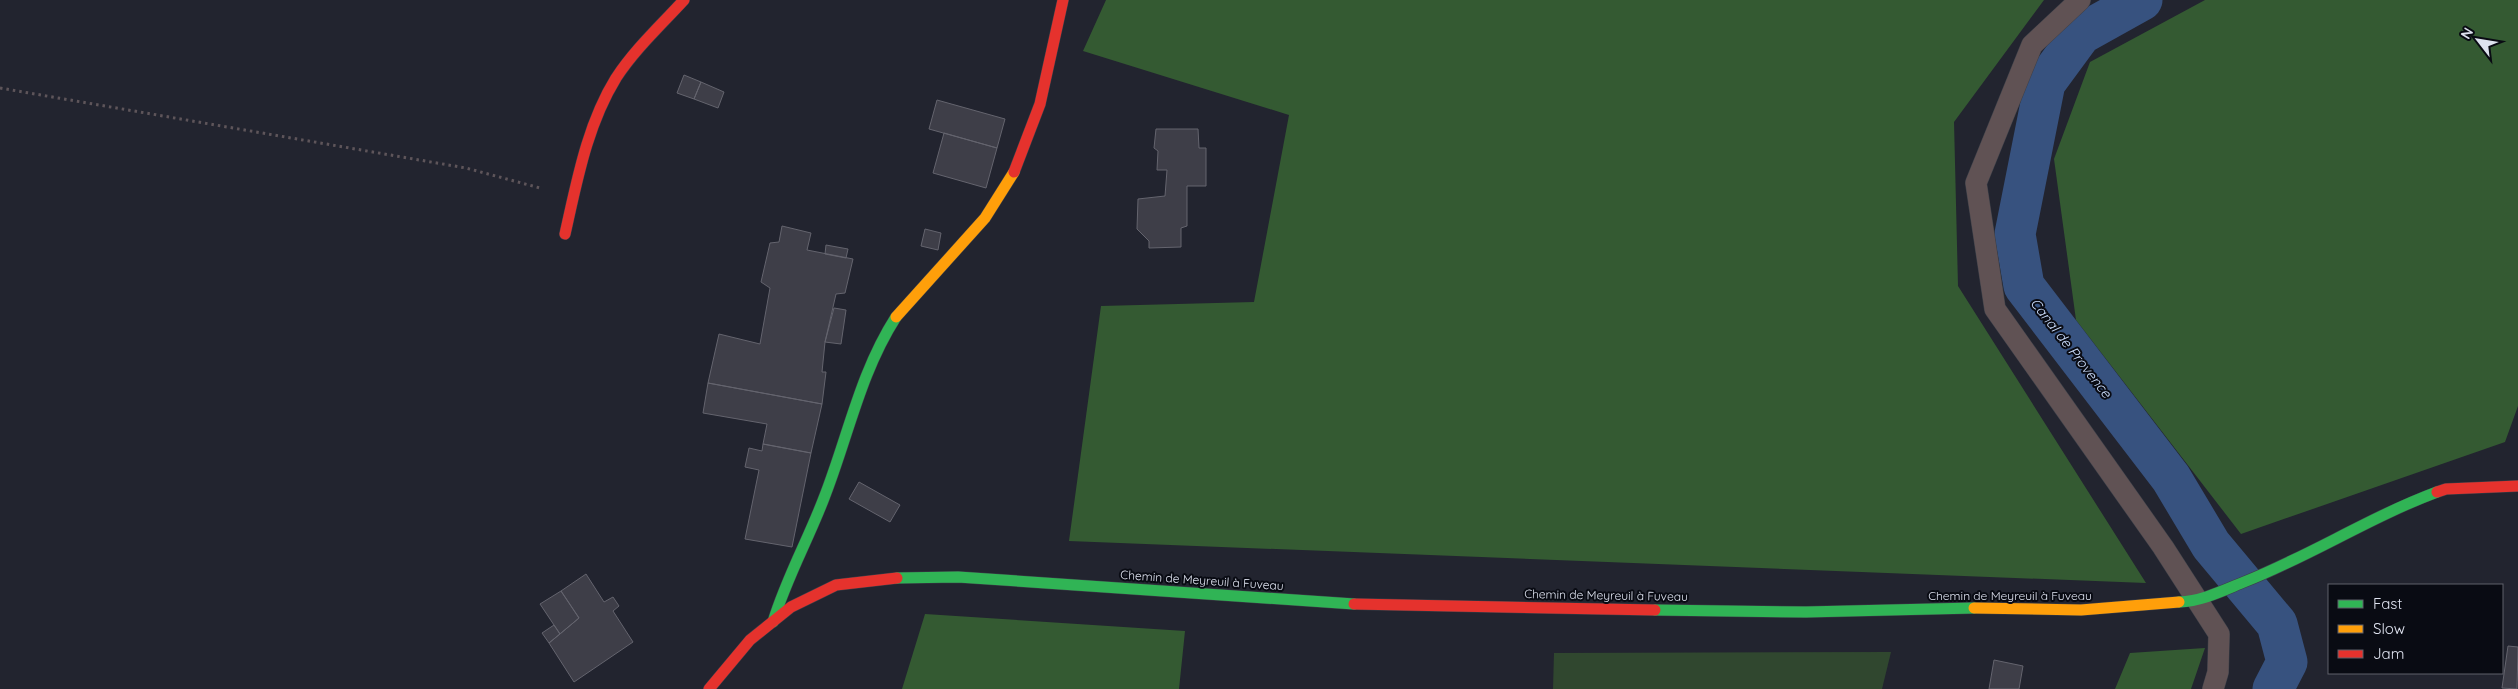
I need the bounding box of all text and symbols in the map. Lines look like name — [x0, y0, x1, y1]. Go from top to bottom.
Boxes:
north arrow — [2453, 15, 2503, 65]
text: N — [2456, 24, 2477, 42]
water label: Canal de Provence — [2026, 294, 2116, 402]
street label: Chemin de Meyreuil à Fuveau — [1120, 567, 1284, 593]
legend — [2328, 584, 2503, 674]
street label: Chemin de Meyreuil à Fuveau — [1524, 586, 1688, 604]
street label: Chemin de Meyreuil à Fuveau — [1928, 588, 2092, 603]
text: Fast — [2373, 594, 2402, 613]
text: Slow — [2373, 619, 2405, 638]
text: Jam — [2373, 644, 2404, 663]

